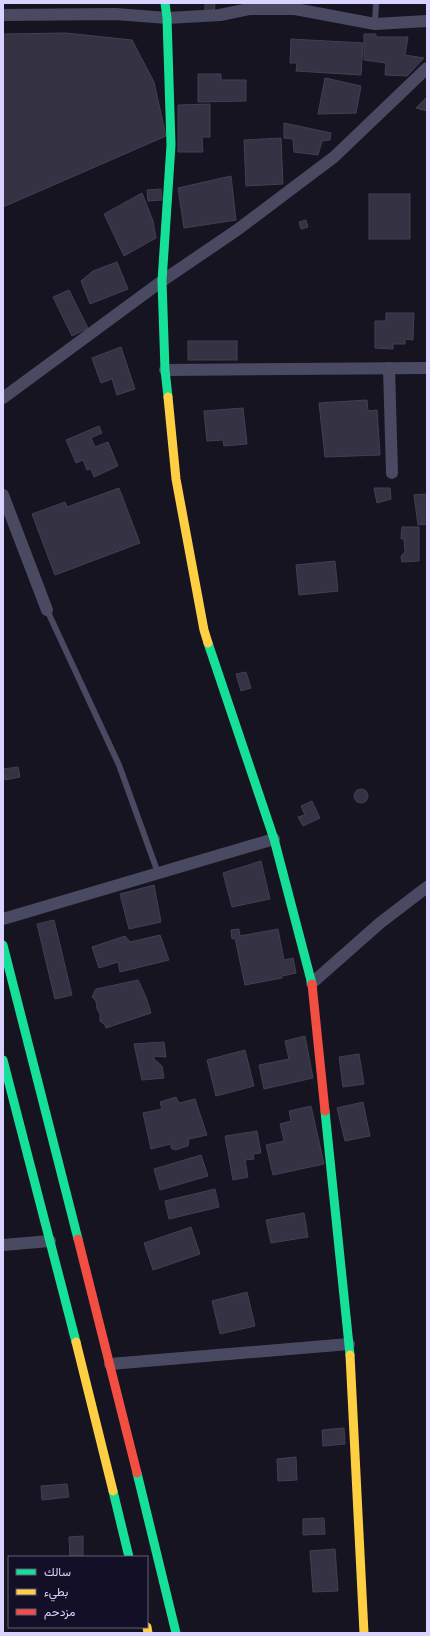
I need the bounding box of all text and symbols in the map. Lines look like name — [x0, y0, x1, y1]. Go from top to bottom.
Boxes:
legend — [8, 1556, 148, 1628]
text: سالك — [44, 1565, 71, 1579]
text: بطيء — [44, 1585, 68, 1602]
text: مزدحم — [44, 1605, 75, 1620]

